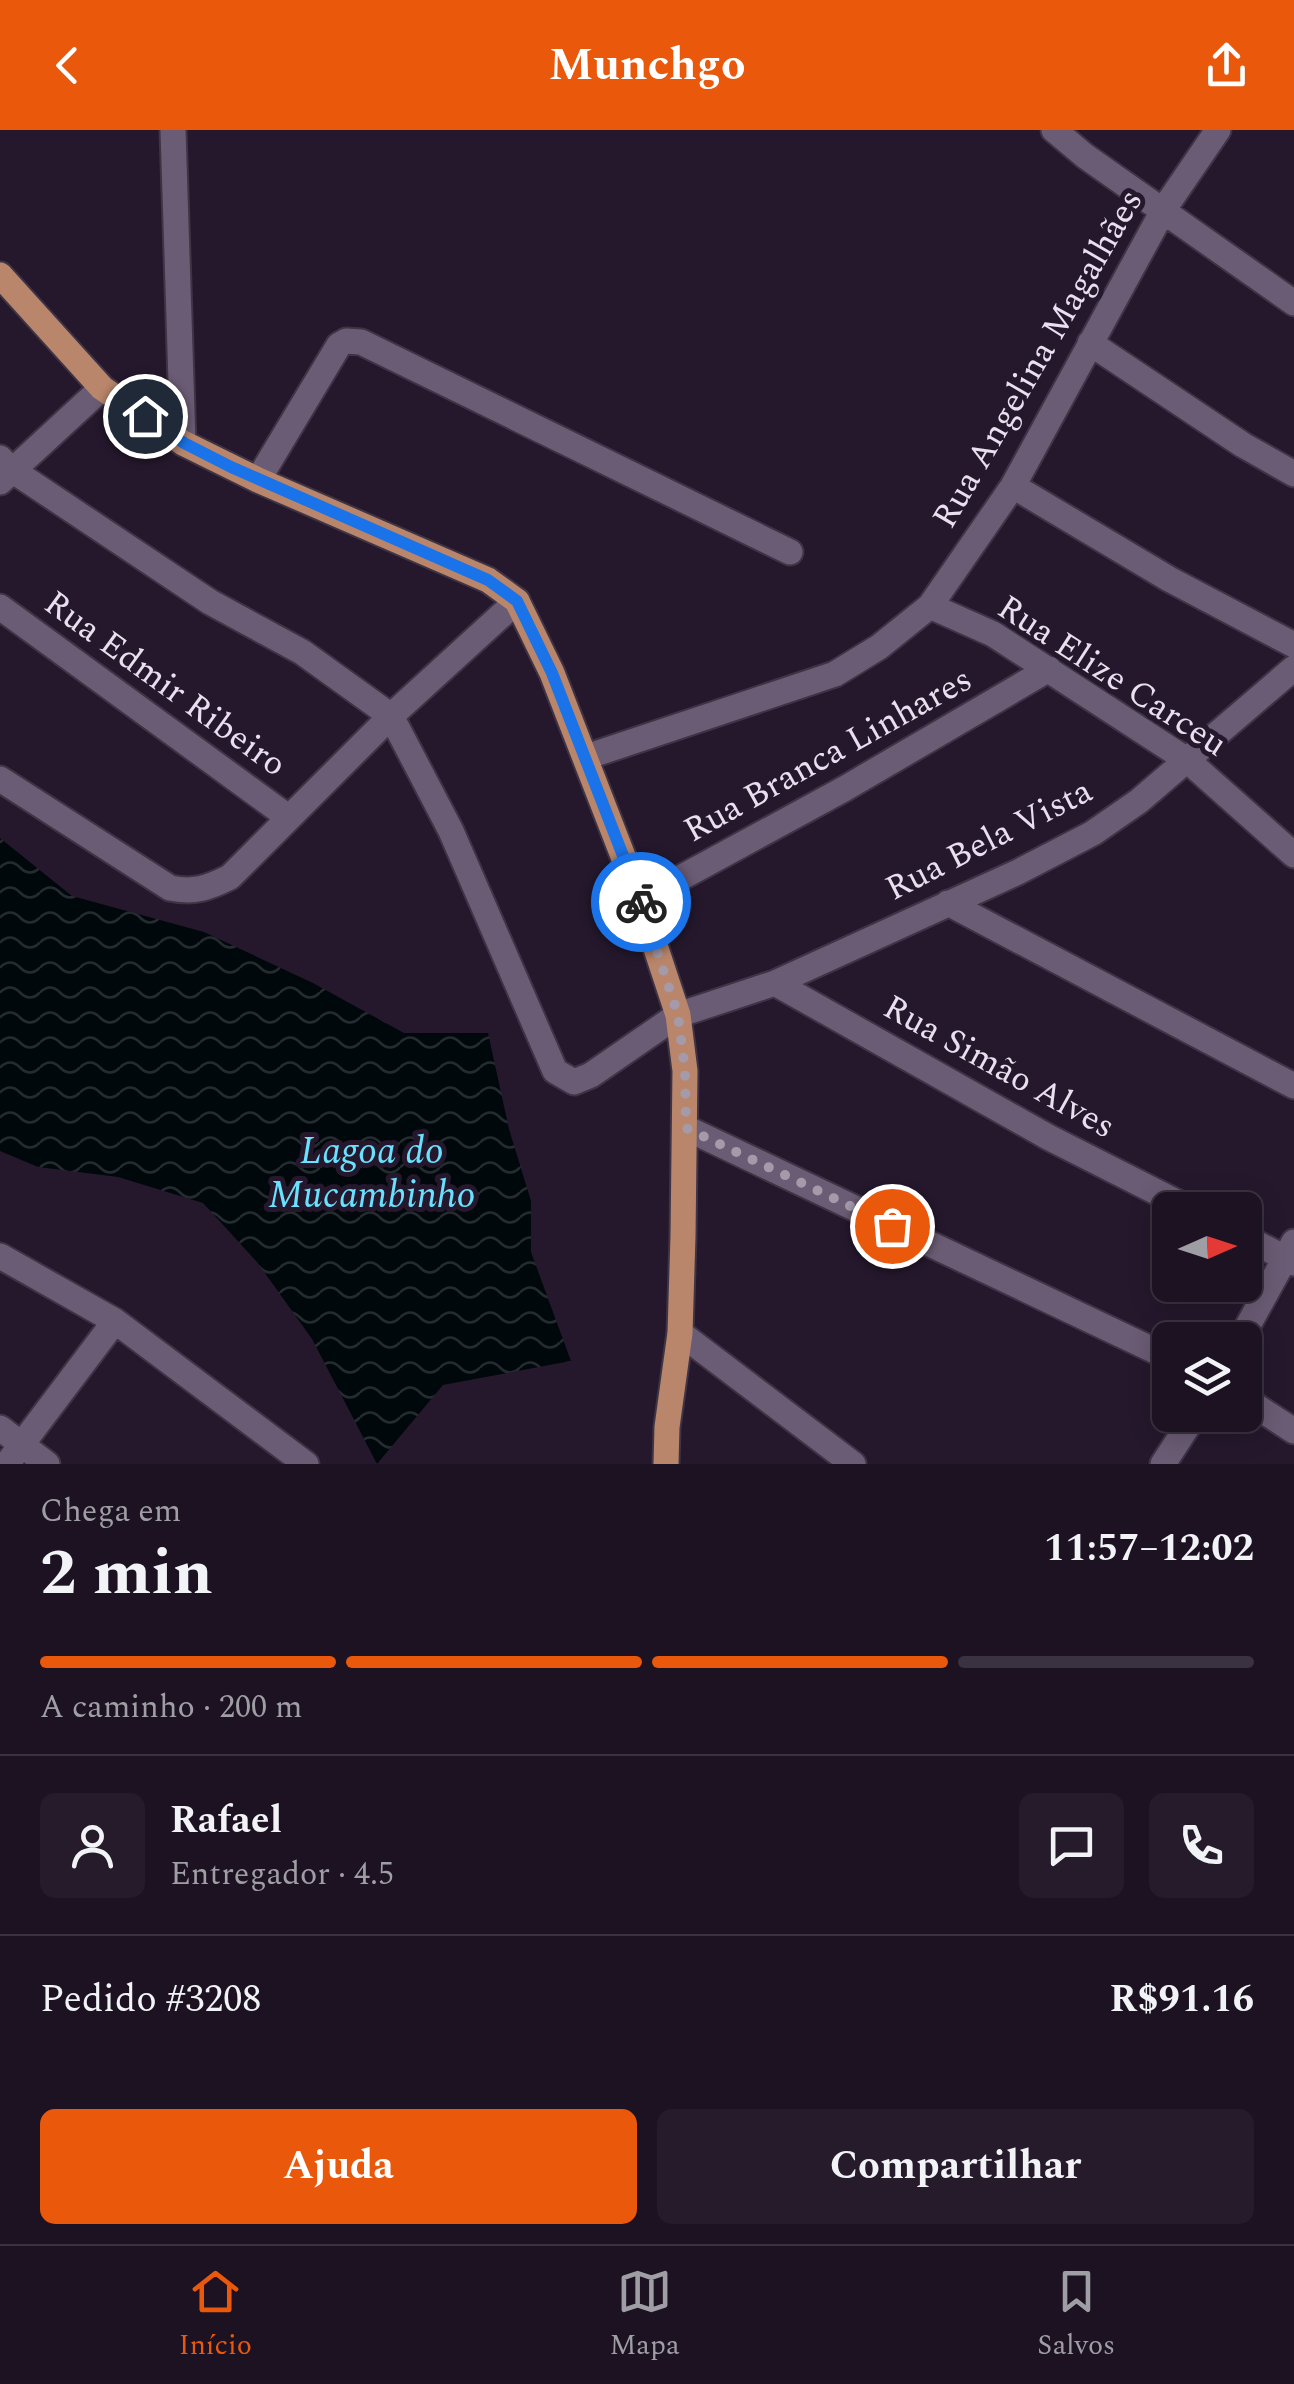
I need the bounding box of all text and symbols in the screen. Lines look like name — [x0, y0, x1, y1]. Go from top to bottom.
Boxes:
text: Munchgo — [548, 31, 746, 100]
icon: back — [40, 38, 95, 93]
icon: share — [1199, 38, 1254, 93]
street label: Rua Angelina Magalhães — [919, 179, 1157, 539]
pin — [103, 374, 188, 459]
icon: home — [118, 389, 173, 444]
street label: Rua Edmir Ribeiro — [32, 578, 298, 790]
street label: Rua Elize Carceu — [987, 582, 1237, 770]
street label: Rua Branca Linhares — [674, 654, 982, 856]
street label: Rua Bela Vista — [876, 765, 1102, 915]
courier — [591, 852, 691, 952]
icon: bike — [614, 875, 669, 930]
street label: Rua Simão Alves — [873, 981, 1125, 1153]
water label: Lagoa do Mucambinho — [268, 1123, 476, 1225]
pin — [850, 1184, 935, 1269]
north arrow — [1152, 1192, 1262, 1302]
map controls — [1152, 1192, 1262, 1432]
icon: bag — [865, 1199, 920, 1254]
button: layers — [1152, 1322, 1262, 1432]
text: Chega em — [40, 1487, 181, 1536]
text: 11:57–12:02 — [1044, 1520, 1254, 1578]
text: 2 min — [40, 1524, 213, 1623]
text: A caminho · 200 m — [40, 1683, 302, 1732]
text: Rafael — [170, 1792, 282, 1850]
button: person — [40, 1793, 145, 1898]
button: chat — [1019, 1793, 1124, 1898]
button: phone — [1149, 1793, 1254, 1898]
text: Entregador · 4.5 — [170, 1850, 394, 1899]
text: Pedido #3208 — [40, 1971, 261, 2029]
text: R$91.16 — [1110, 1971, 1254, 2029]
button: Ajuda — [40, 2109, 637, 2224]
button: Compartilhar — [657, 2109, 1254, 2224]
tab: Início — [179, 2264, 252, 2367]
tab: Mapa — [609, 2264, 680, 2367]
tab: Salvos — [1037, 2264, 1115, 2367]

